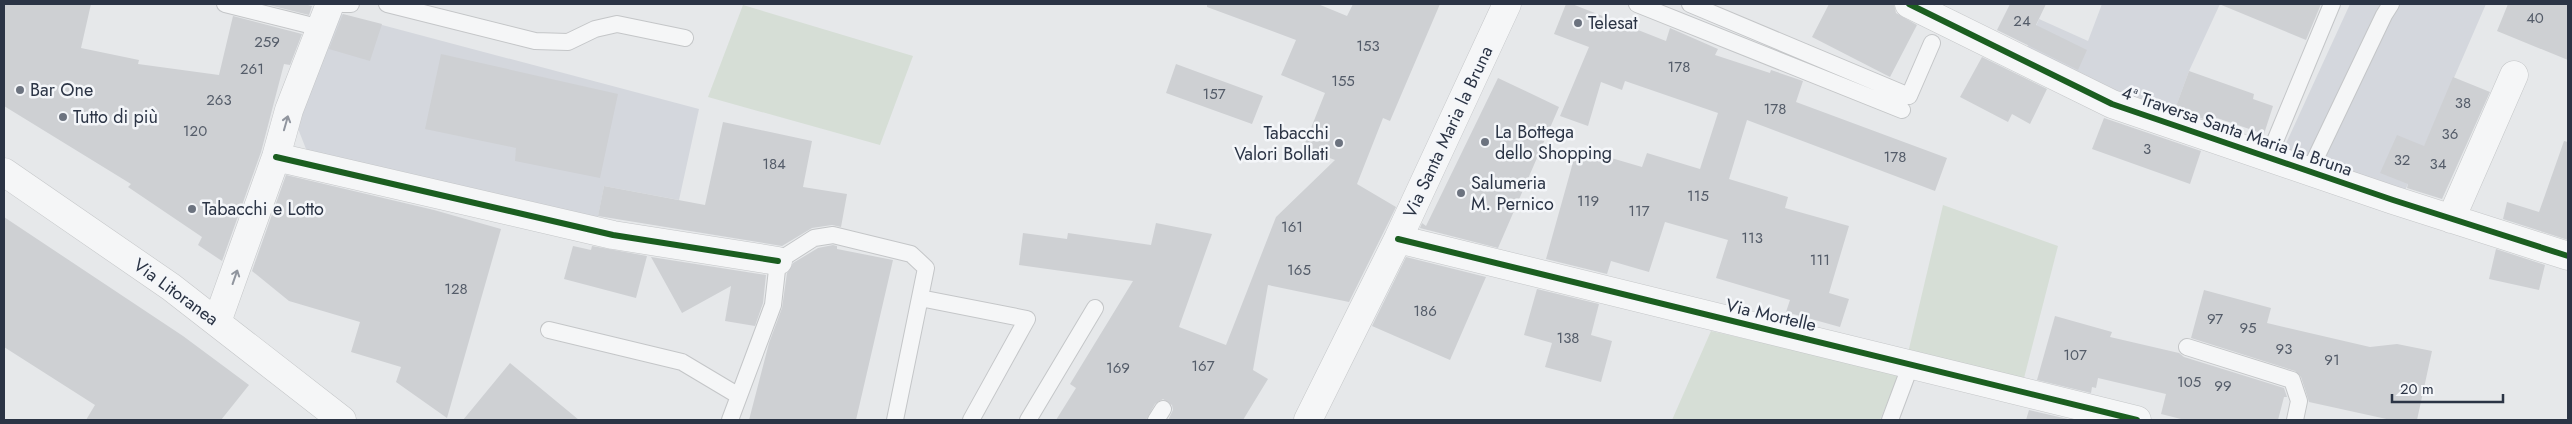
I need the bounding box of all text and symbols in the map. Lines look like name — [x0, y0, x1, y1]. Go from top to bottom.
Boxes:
house number: 40 — [2526, 7, 2544, 29]
place label: Telesat — [1588, 10, 1638, 36]
house number: 24 — [2013, 10, 2031, 32]
marker: Telesat — [1572, 17, 1584, 29]
house number: 259 — [254, 31, 280, 53]
house number: 153 — [1356, 35, 1380, 57]
street label: Via Santa Maria la Bruna — [1397, 42, 1499, 222]
house number: 178 — [1668, 56, 1690, 78]
house number: 261 — [240, 58, 264, 80]
house number: 155 — [1331, 70, 1355, 92]
place label: Bar One — [30, 77, 93, 103]
street label: 4ª Traversa Santa Maria la Bruna — [2118, 79, 2356, 183]
house number: 157 — [1202, 83, 1226, 105]
marker: Bar One — [14, 84, 26, 96]
house number: 263 — [206, 89, 232, 111]
house number: 38 — [2455, 92, 2471, 114]
house number: 178 — [1764, 98, 1786, 120]
place label: Tutto di più — [73, 104, 158, 130]
marker: Tutto di più — [57, 111, 69, 123]
one-way arrow — [281, 115, 291, 131]
place label: La Bottega dello Shopping — [1495, 119, 1612, 166]
house number: 120 — [183, 120, 207, 142]
place label: Tabacchi Valori Bollati — [1234, 120, 1329, 167]
house number: 36 — [2442, 123, 2458, 145]
marker: La Bottega dello Shopping — [1479, 136, 1491, 148]
marker: Tabacchi Valori Bollati — [1333, 137, 1345, 149]
house number: 3 — [2143, 138, 2151, 160]
house number: 178 — [1884, 146, 1906, 168]
house number: 32 — [2394, 149, 2410, 171]
house number: 184 — [762, 153, 786, 175]
house number: 34 — [2430, 153, 2447, 175]
place label: Salumeria M. Pernico — [1471, 170, 1554, 217]
house number: 115 — [1687, 185, 1709, 207]
marker: Salumeria M. Pernico — [1455, 187, 1467, 199]
house number: 119 — [1577, 190, 1599, 212]
place label: Tabacchi e Lotto — [202, 196, 324, 222]
house number: 117 — [1628, 200, 1650, 222]
marker: Tabacchi e Lotto — [186, 203, 198, 215]
house number: 161 — [1281, 216, 1303, 238]
house number: 113 — [1741, 227, 1763, 249]
house number: 111 — [1810, 249, 1830, 271]
street label: Via Litoranea — [128, 252, 224, 332]
house number: 165 — [1287, 259, 1311, 281]
one-way arrow — [231, 270, 240, 285]
house number: 128 — [444, 278, 468, 300]
street label: Via Mortelle — [1723, 292, 1819, 338]
house number: 186 — [1413, 300, 1437, 322]
house number: 97 — [2207, 308, 2223, 330]
house number: 95 — [2239, 317, 2257, 339]
house number: 138 — [1556, 327, 1580, 349]
house number: 93 — [2276, 338, 2292, 360]
house number: 107 — [2063, 344, 2087, 366]
house number: 91 — [2324, 349, 2340, 371]
house number: 167 — [1191, 355, 1215, 377]
house number: 169 — [1106, 357, 1130, 379]
house number: 105 — [2177, 371, 2201, 393]
scale bar — [2392, 372, 2503, 404]
house number: 99 — [2214, 375, 2232, 397]
text: 20 m — [2400, 378, 2434, 400]

